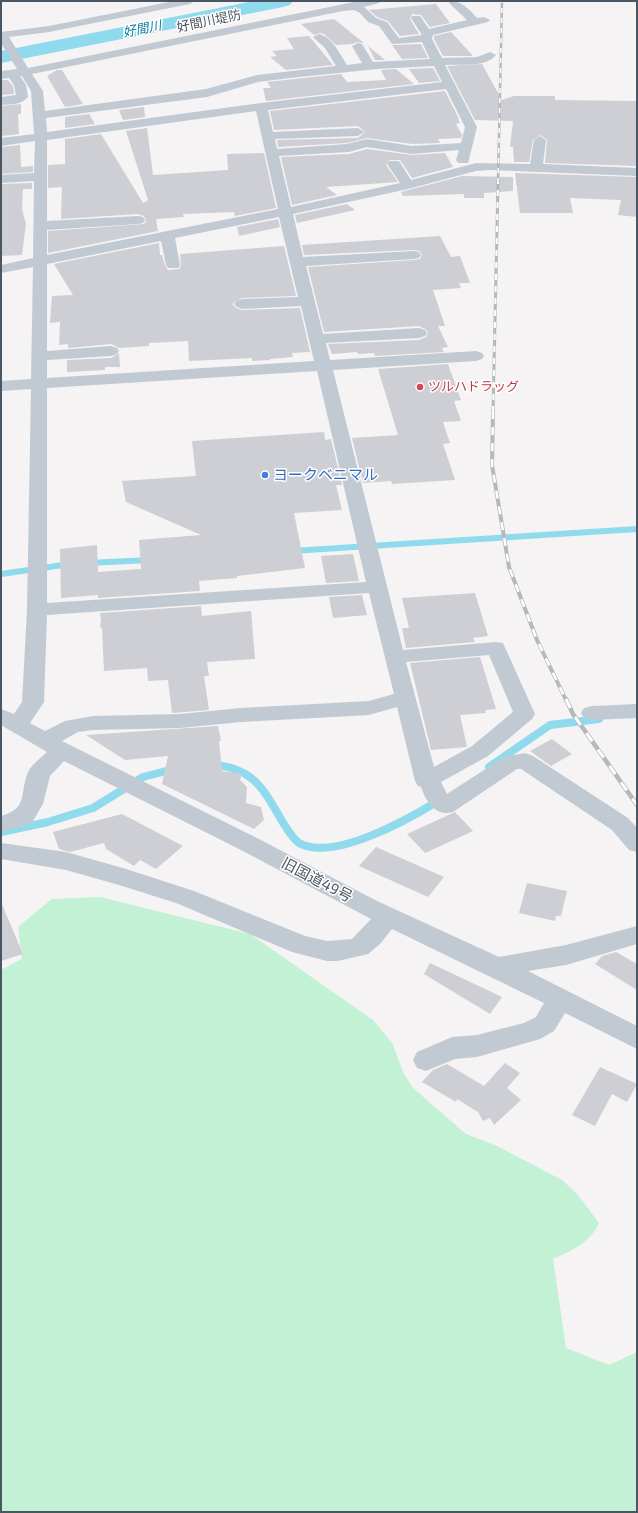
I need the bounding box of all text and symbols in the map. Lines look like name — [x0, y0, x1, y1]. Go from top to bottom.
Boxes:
street label: 好間川堤防 — [176, 7, 242, 35]
water label: 好間川 — [121, 18, 163, 40]
place label: ツルハドラッグ — [428, 379, 519, 395]
marker: ツルハドラッグ — [415, 382, 425, 392]
place label: ヨークベニマル — [273, 466, 378, 484]
marker: ヨークベニマル — [260, 470, 270, 480]
street label: 旧国道49号 — [278, 854, 356, 906]

